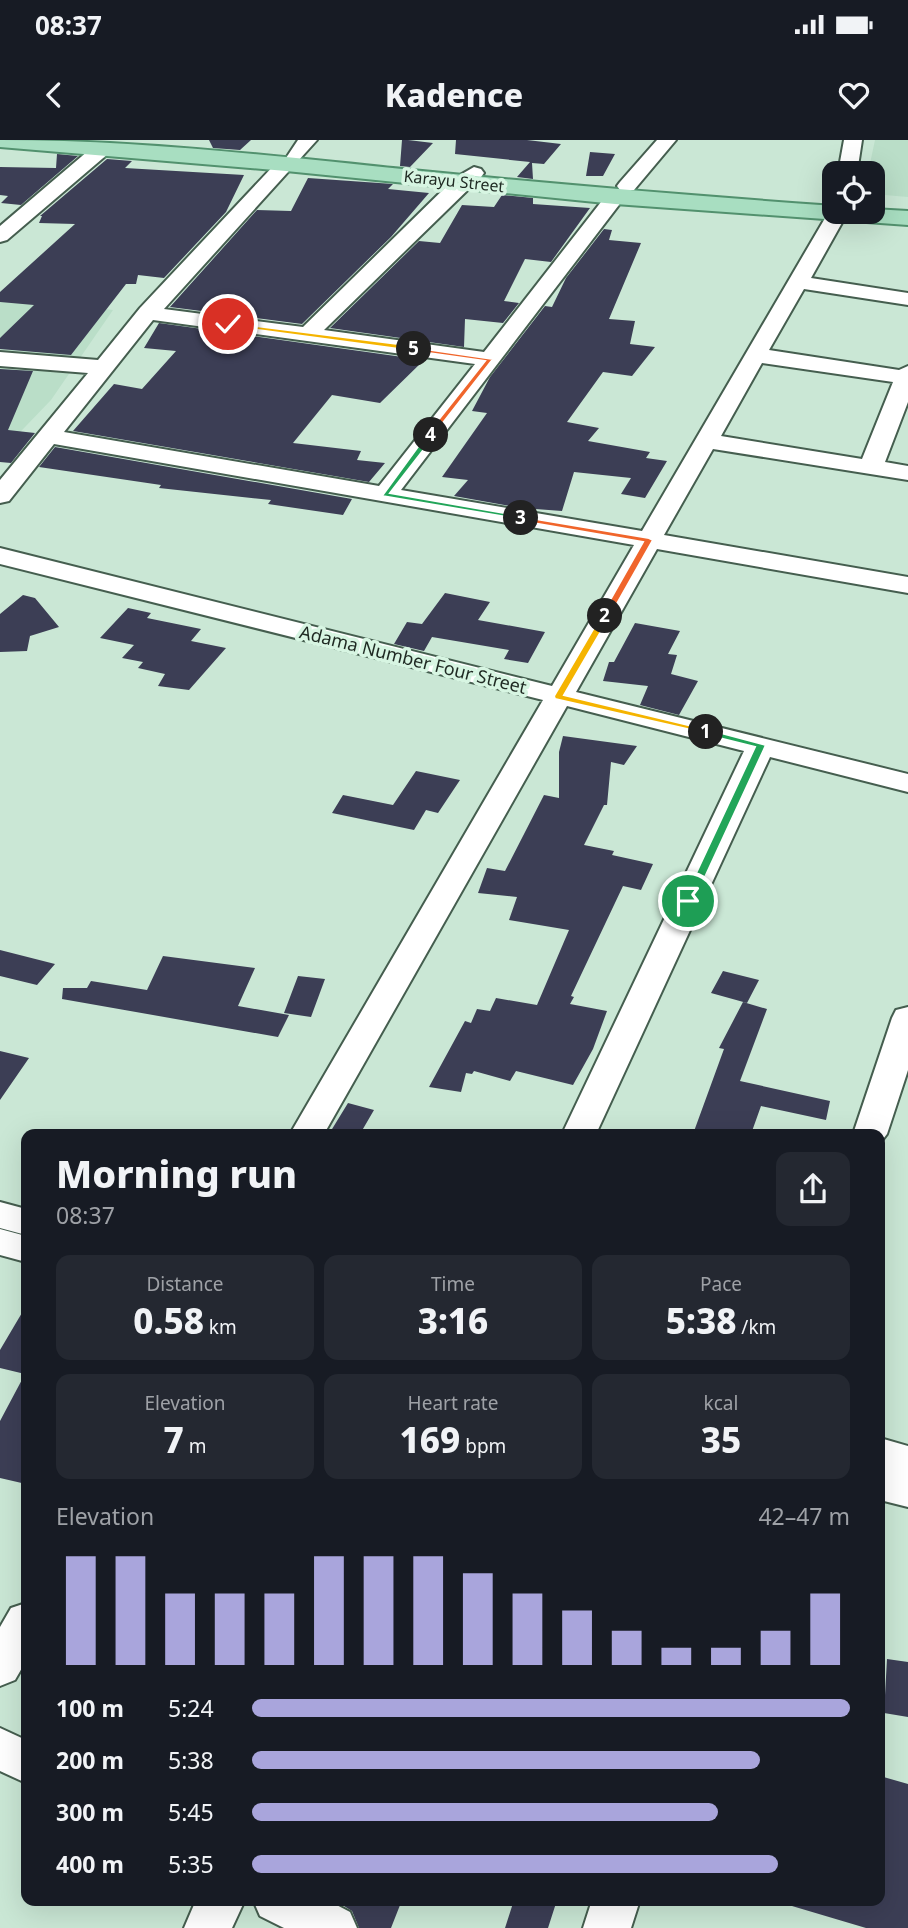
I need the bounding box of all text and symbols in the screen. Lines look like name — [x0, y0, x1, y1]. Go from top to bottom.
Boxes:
text: 08:37 — [35, 7, 102, 43]
text: Kadence — [385, 73, 523, 116]
icon: back — [35, 76, 73, 114]
icon: heart — [835, 76, 873, 114]
map controls — [822, 161, 885, 224]
button: locate — [822, 161, 885, 224]
street label: Karayu Street — [403, 165, 506, 197]
pin — [198, 294, 258, 354]
icon: check — [209, 305, 247, 343]
pin: 5 — [396, 332, 432, 367]
text: 5 — [408, 335, 419, 361]
pin: 4 — [414, 418, 448, 452]
text: 4 — [425, 421, 436, 447]
pin: 3 — [504, 500, 538, 536]
text: 3 — [515, 504, 526, 530]
pin: 2 — [588, 598, 622, 634]
text: 2 — [599, 602, 610, 628]
street label: Adama Number Four Street — [297, 619, 530, 699]
pin: 1 — [688, 714, 724, 750]
text: 1 — [700, 718, 711, 744]
pin — [658, 871, 718, 931]
icon: arrive — [669, 882, 707, 920]
text: Morning run — [56, 1147, 297, 1199]
button: share — [776, 1152, 850, 1226]
text: 08:37 — [56, 1199, 115, 1231]
text: Distance — [147, 1271, 223, 1297]
text: Time — [431, 1271, 475, 1297]
text: Pace — [700, 1271, 742, 1297]
text: 0.58 — [133, 1297, 204, 1344]
text: 3:16 — [418, 1297, 488, 1344]
text: 5:38 — [666, 1297, 736, 1344]
text: km — [204, 1314, 237, 1340]
text: /km — [736, 1314, 776, 1340]
text: Elevation — [144, 1390, 226, 1416]
text: Heart rate — [408, 1390, 498, 1416]
text: kcal — [704, 1390, 738, 1416]
text: 7 — [164, 1416, 184, 1463]
text: 169 — [400, 1416, 460, 1463]
text: 35 — [701, 1416, 741, 1463]
text: m — [184, 1433, 206, 1459]
text: bpm — [460, 1433, 506, 1459]
text: Elevation — [56, 1500, 154, 1532]
text: 42–47 m — [758, 1500, 850, 1532]
text: 100 m — [56, 1692, 124, 1724]
text: 5:24 — [168, 1692, 214, 1724]
text: 200 m — [56, 1744, 124, 1776]
text: 5:38 — [168, 1744, 214, 1776]
text: 300 m — [56, 1796, 124, 1828]
text: 5:45 — [168, 1796, 214, 1828]
text: 400 m — [56, 1848, 124, 1880]
text: 5:35 — [168, 1848, 214, 1880]

